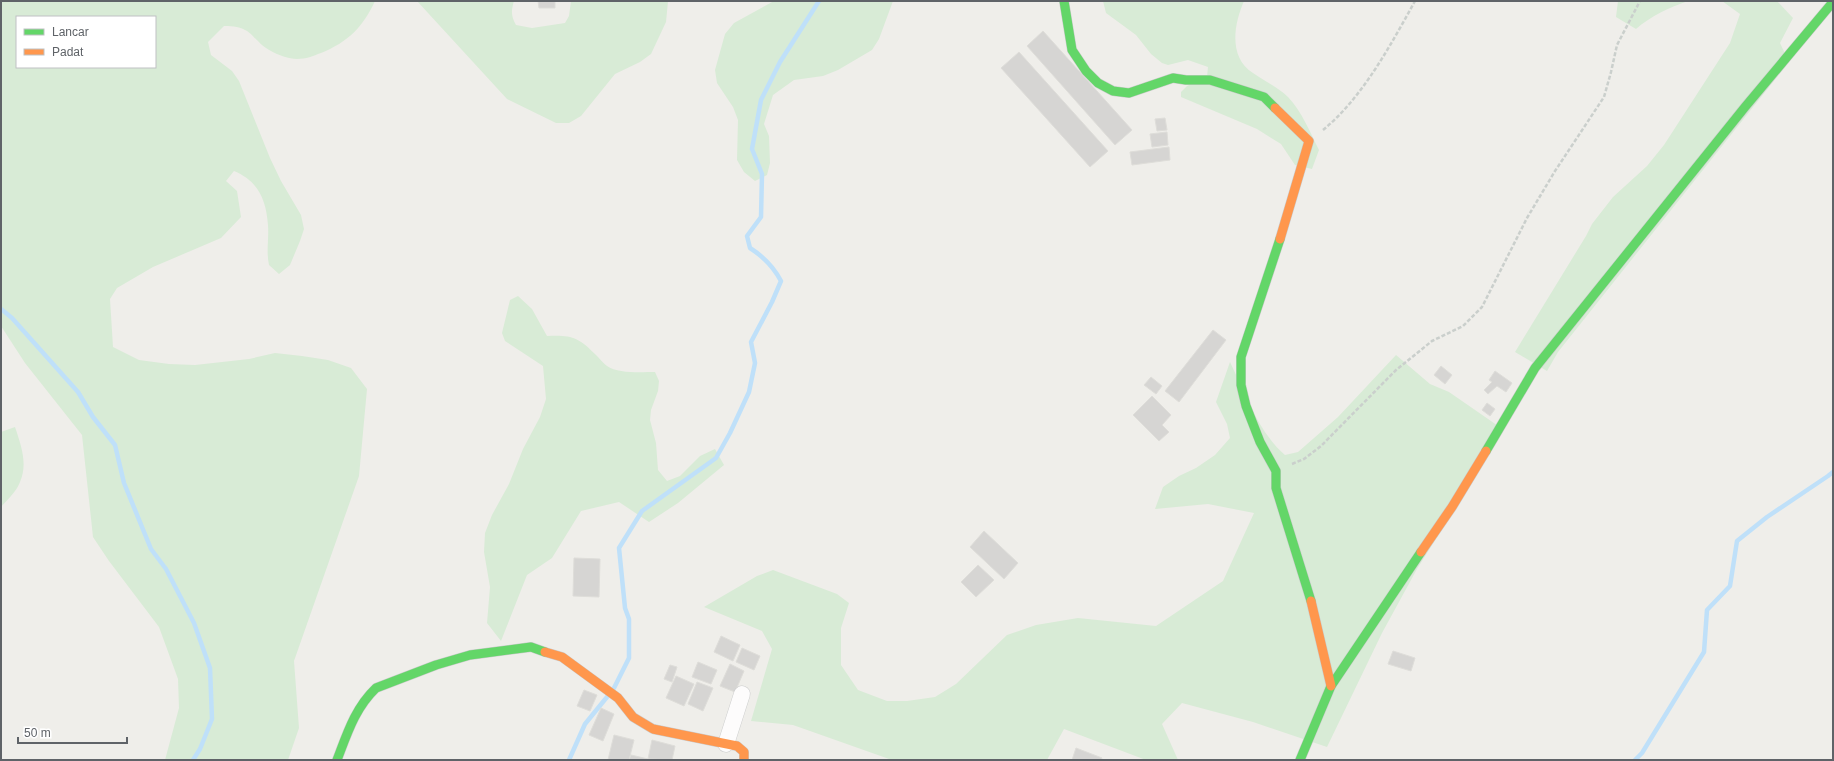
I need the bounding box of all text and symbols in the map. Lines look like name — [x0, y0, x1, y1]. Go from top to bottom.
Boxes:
legend — [16, 16, 156, 68]
text: Lancar — [52, 25, 89, 39]
text: Padat — [52, 45, 84, 59]
scale bar — [18, 719, 127, 745]
text: 50 m — [24, 726, 51, 740]

